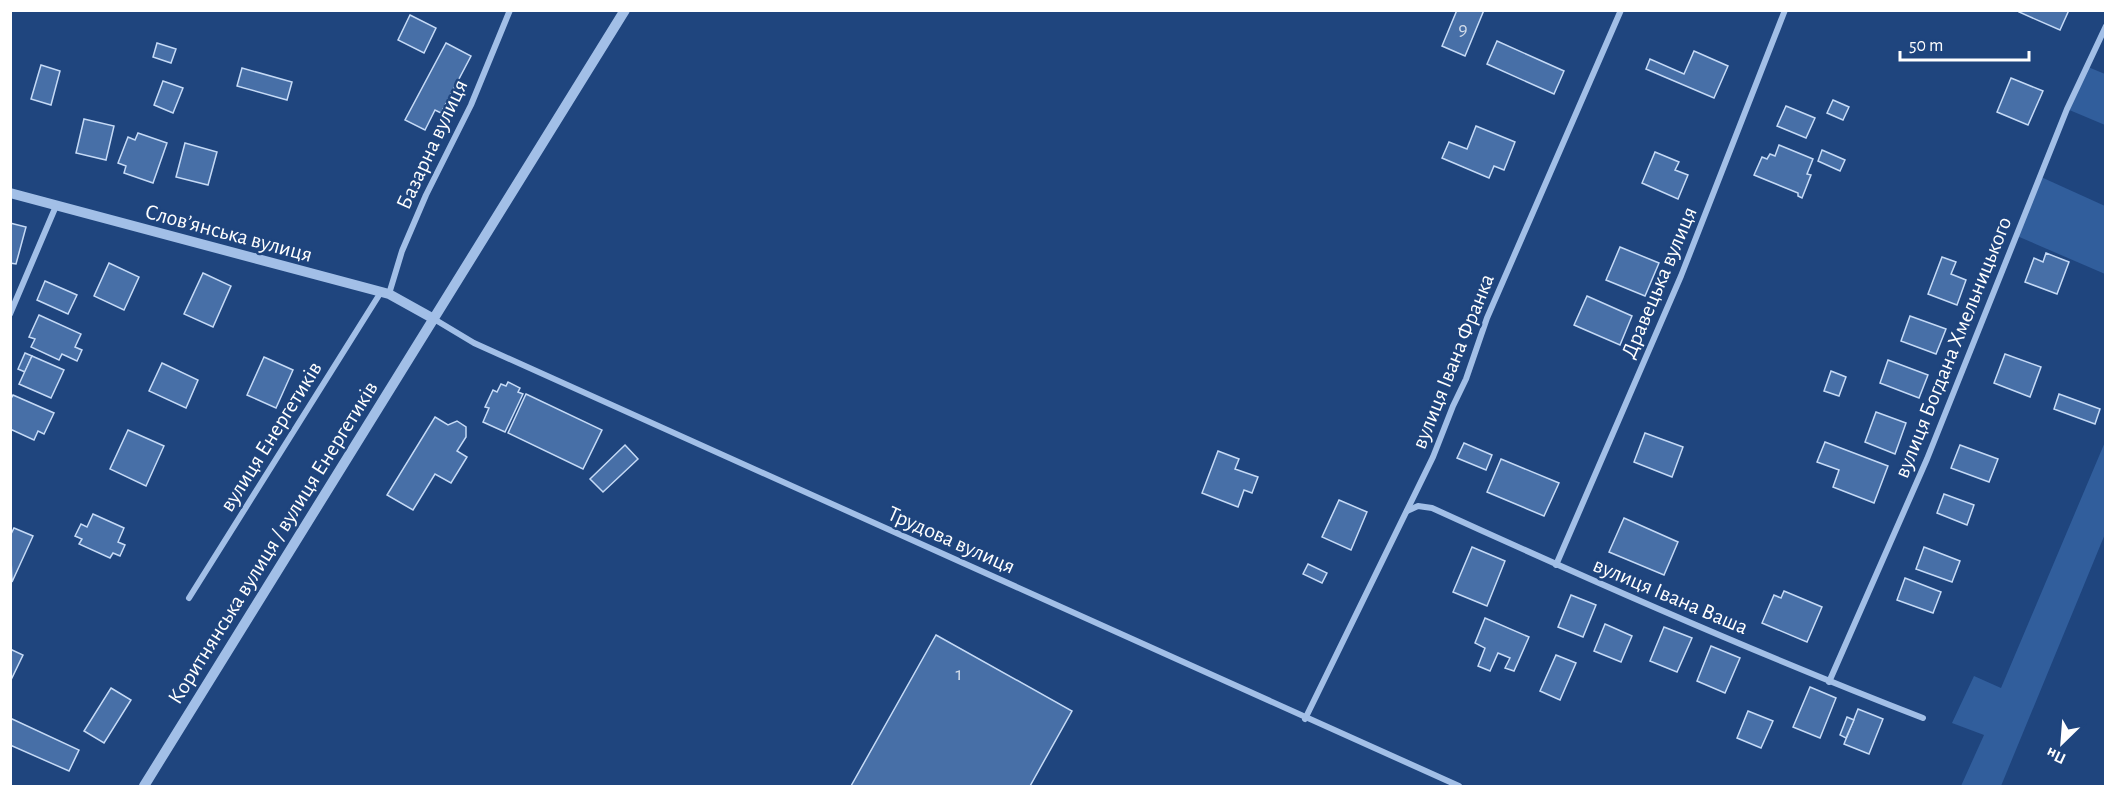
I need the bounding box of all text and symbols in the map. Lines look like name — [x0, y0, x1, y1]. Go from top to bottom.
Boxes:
house number: 9 — [1458, 19, 1468, 39]
scale bar — [1900, 24, 2029, 62]
text: 50 m — [1909, 37, 1943, 55]
street label: Базарна вулиця — [392, 76, 472, 213]
street label: Словʼянська вулиця — [143, 200, 315, 266]
street label: Дравецька вулиця — [1617, 203, 1701, 361]
street label: вулиця Богдана Хмельницького — [1890, 214, 2015, 481]
street label: вулиця Івана Франка — [1408, 271, 1498, 452]
street label: вулиця Енергетиків — [216, 358, 326, 515]
street label: Коритнянська вулиця / вулиця Енергетиків — [164, 377, 382, 708]
street label: Трудова вулиця — [885, 502, 1018, 578]
street label: вулиця Івана Ваша — [1590, 553, 1751, 638]
house number: 1 — [956, 664, 962, 684]
north arrow — [2032, 713, 2092, 773]
text: Пн — [2044, 744, 2068, 767]

